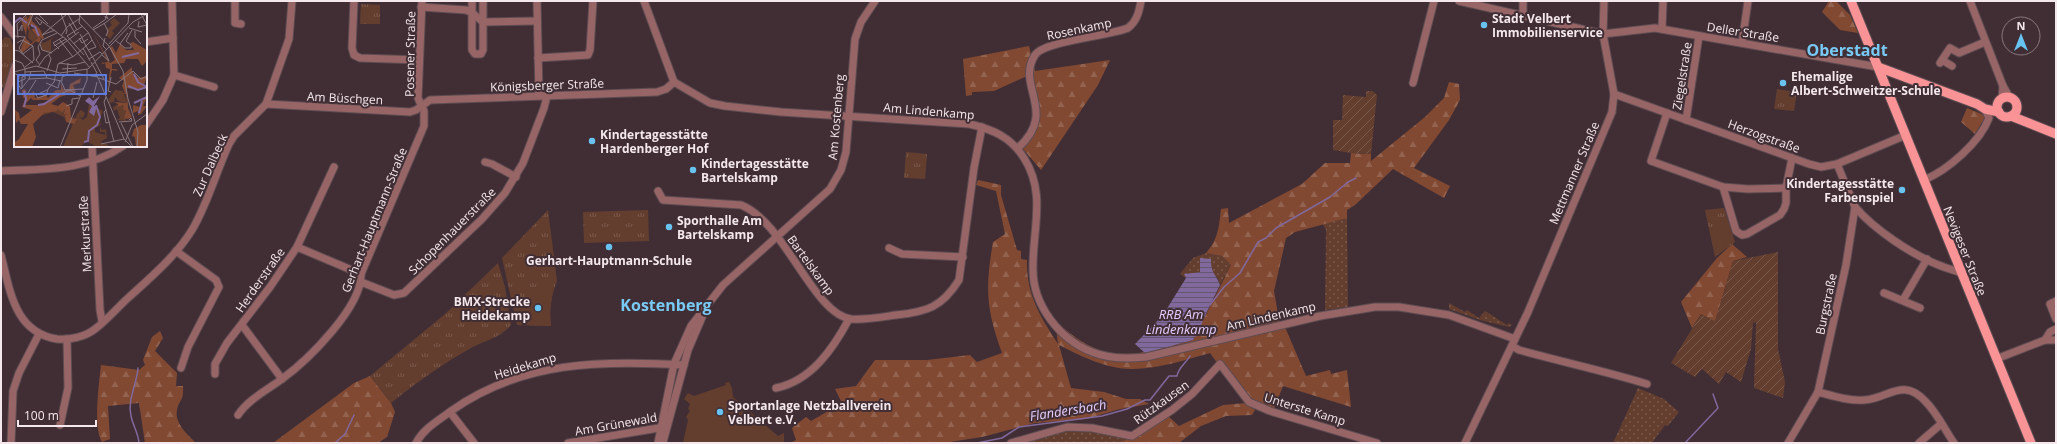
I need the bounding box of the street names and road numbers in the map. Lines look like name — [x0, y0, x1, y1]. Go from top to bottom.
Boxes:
street label: Posener Straße — [401, 11, 419, 97]
street label: Rosenkamp — [1045, 14, 1113, 44]
street label: Deller Straße — [1706, 18, 1781, 46]
street label: Ziegelstraße — [1668, 40, 1696, 111]
street label: Am Kostenberg — [824, 73, 848, 161]
street label: Königsberger Straße — [490, 75, 605, 95]
street label: Am Büschgen — [306, 88, 384, 108]
street label: Am Lindenkamp — [883, 99, 975, 123]
street label: Herzogstraße — [1726, 115, 1803, 157]
street label: Mettmanner Straße — [1545, 119, 1603, 227]
street label: Zur Dalbeck — [189, 130, 232, 199]
street label: Gerhart-Hauptmann-Straße — [337, 145, 411, 295]
street label: Schopenhauerstraße — [405, 183, 500, 278]
street label: Merkurstraße — [74, 195, 95, 273]
street label: Nevigeser Straße — [1939, 204, 1991, 299]
street label: Bartelskamp — [783, 231, 839, 299]
street label: Herderstraße — [231, 244, 289, 316]
street label: Burgstraße — [1811, 272, 1841, 336]
street label: Am Lindenkamp — [1225, 297, 1317, 335]
street label: Heidekamp — [492, 348, 558, 384]
street label: Rützkausen — [1130, 376, 1192, 428]
street label: Unterste Kamp — [1262, 389, 1348, 429]
street label: Am Grünewald — [574, 408, 658, 440]

